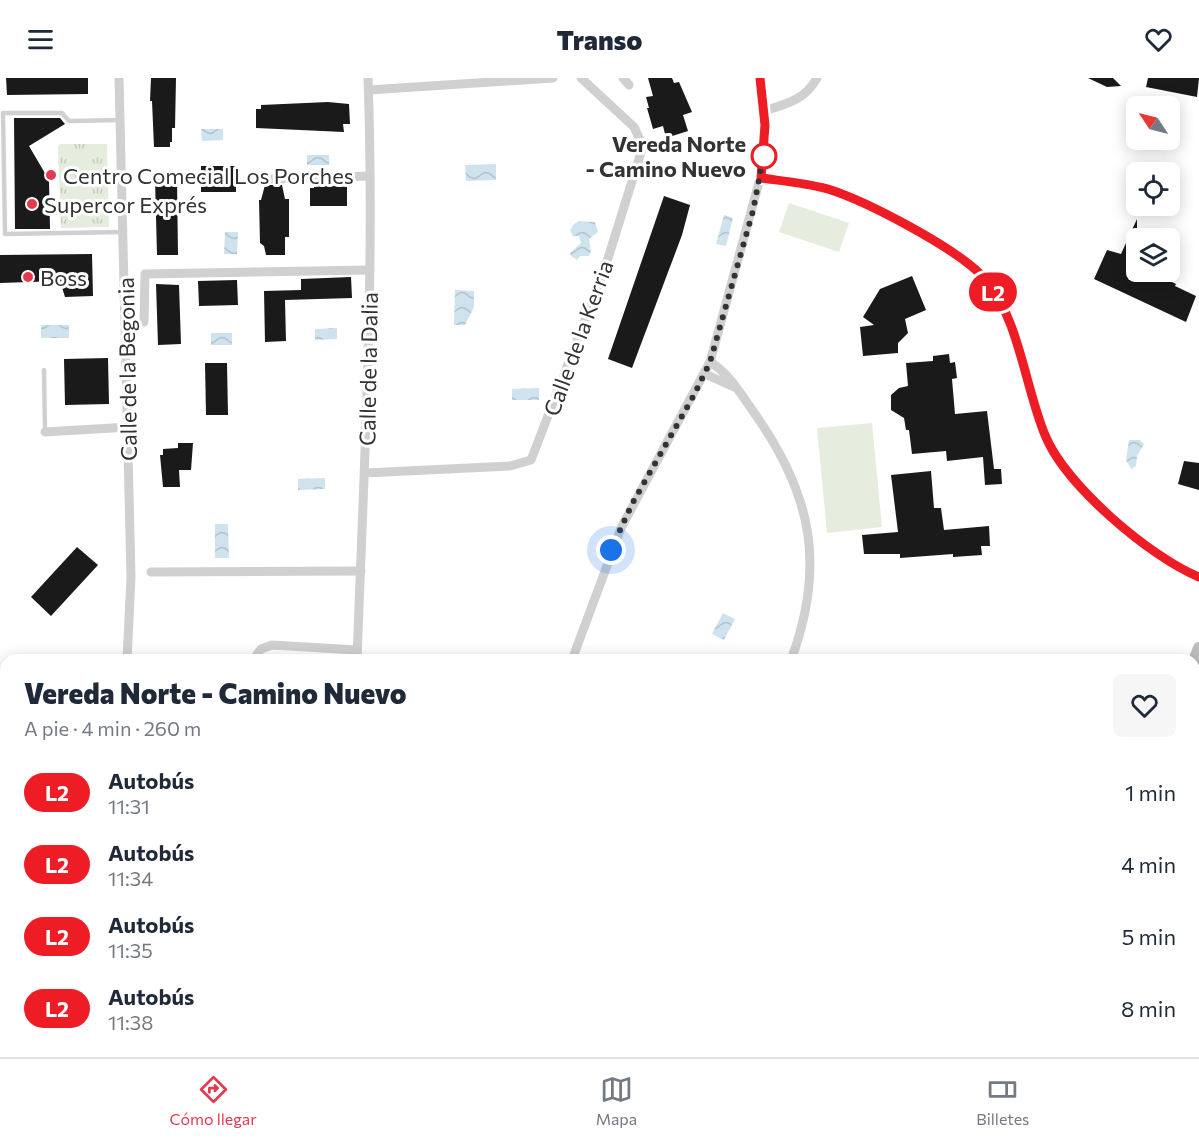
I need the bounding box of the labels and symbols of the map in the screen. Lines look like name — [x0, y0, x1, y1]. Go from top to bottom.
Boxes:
north arrow — [1126, 96, 1180, 150]
place label: Vereda Norte - Camino Nuevo — [585, 130, 746, 182]
marker: Vereda Norte - Camino Nuevo — [751, 143, 777, 169]
place label: Centro Comecial Los Porches — [63, 162, 354, 189]
marker: Centro Comecial Los Porches — [44, 168, 58, 182]
place label: Supercor Exprés — [44, 191, 207, 218]
marker: Supercor Exprés — [25, 197, 39, 211]
street label: Calle de la Kerria — [537, 256, 619, 420]
place label: Boss — [40, 264, 87, 291]
marker: Boss — [21, 270, 35, 284]
line badge: L2 — [966, 272, 1020, 312]
street label: Calle de la Begonia — [112, 277, 142, 461]
street label: Calle de la Dalia — [353, 292, 383, 446]
your location — [596, 535, 626, 565]

